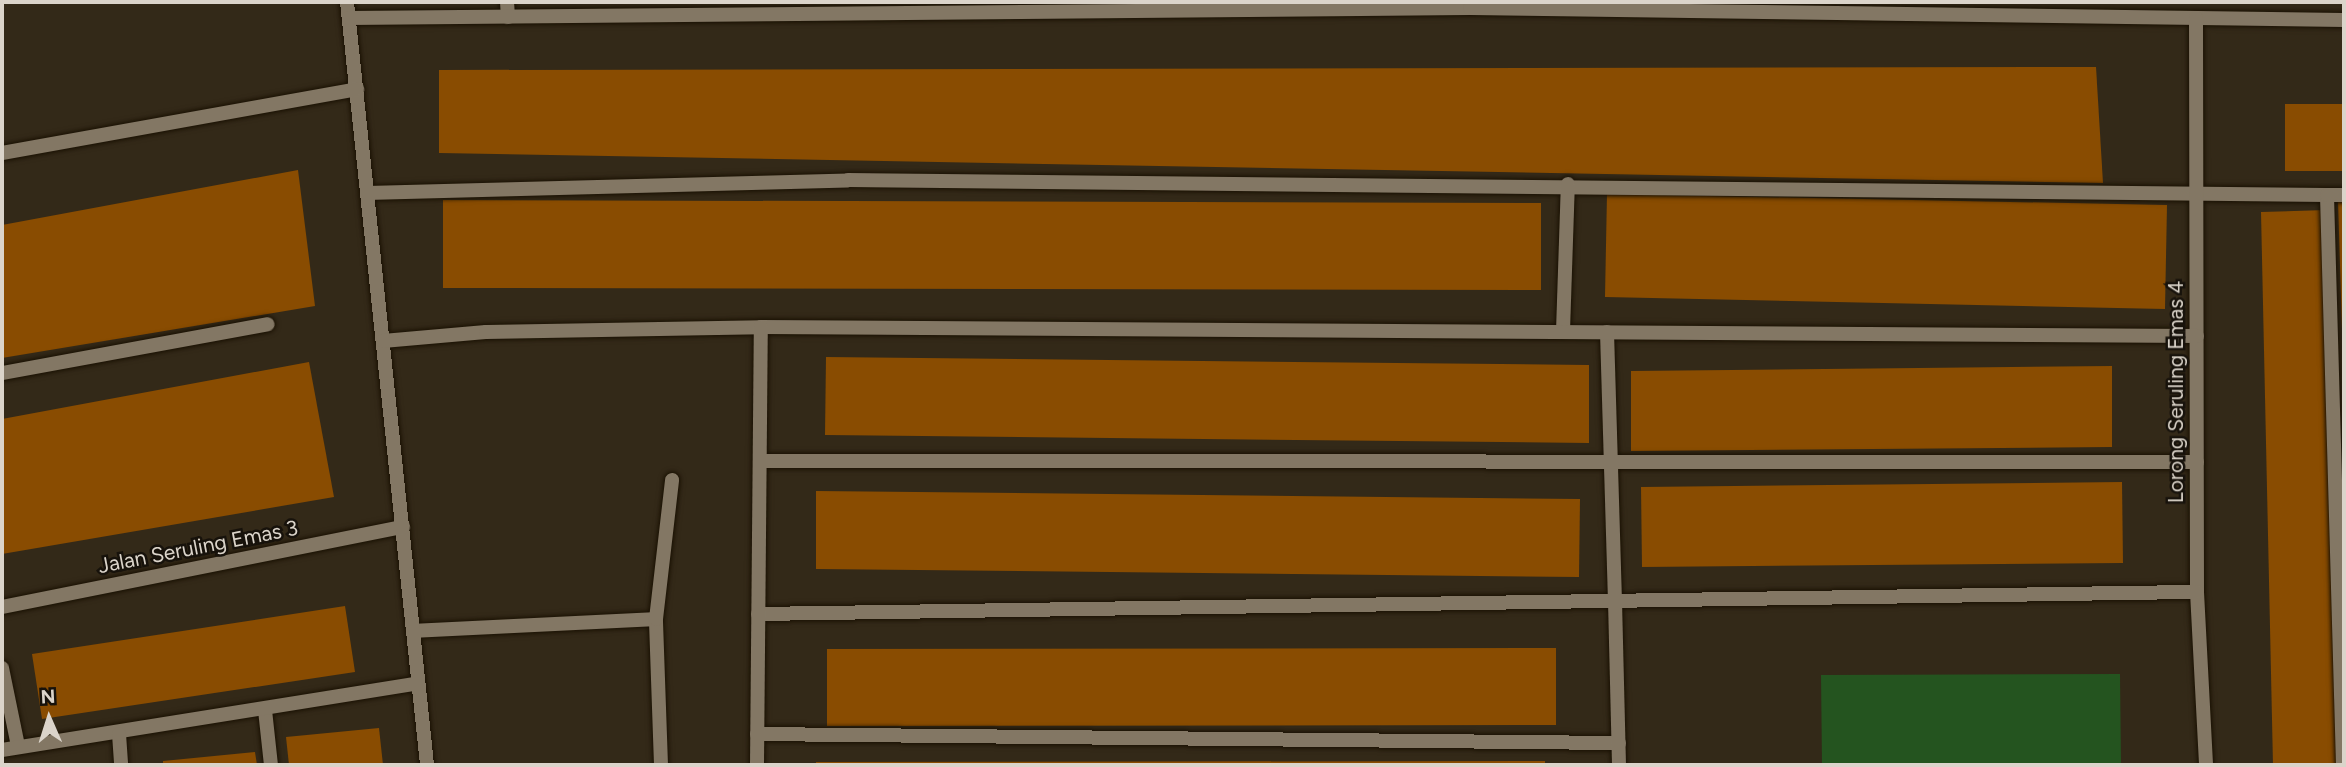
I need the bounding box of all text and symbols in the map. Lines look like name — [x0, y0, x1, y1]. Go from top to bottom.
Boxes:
street label: Lorong Seruling Emas 4 — [2163, 281, 2189, 503]
street label: Jalan Seruling Emas 3 — [96, 515, 300, 579]
north arrow — [14, 683, 84, 753]
text: N — [40, 685, 56, 708]

